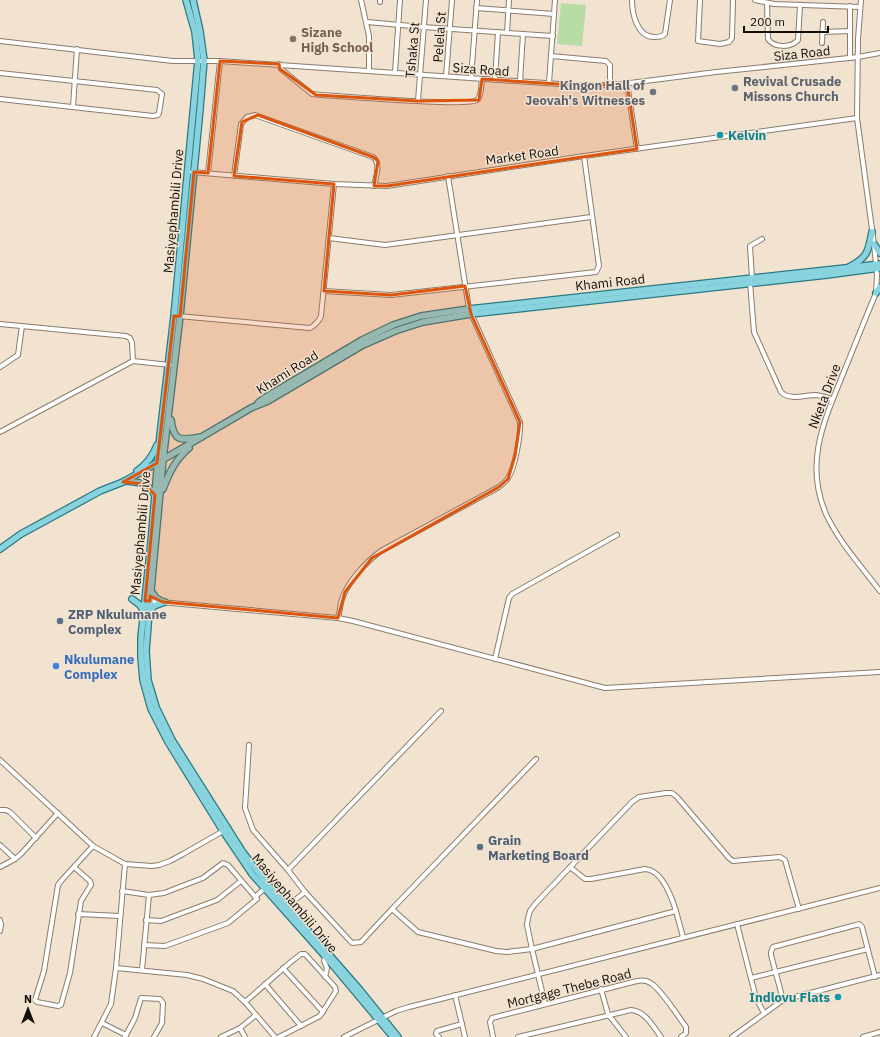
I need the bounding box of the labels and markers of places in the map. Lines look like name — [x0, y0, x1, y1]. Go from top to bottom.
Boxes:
place label: Sizane High School — [301, 24, 373, 56]
marker: Sizane High School — [288, 34, 298, 44]
place label: Revival Crusade Missons Church — [743, 73, 841, 105]
place label: Kingon Hall of Jeovah's Witnesses — [525, 77, 645, 109]
marker: Revival Crusade Missons Church — [730, 83, 740, 93]
marker: Kingon Hall of Jeovah's Witnesses — [648, 87, 658, 97]
place label: Kelvin — [728, 127, 766, 144]
marker: Kelvin — [715, 130, 725, 140]
place label: ZRP Nkulumane Complex — [68, 606, 167, 638]
marker: ZRP Nkulumane Complex — [55, 616, 65, 626]
place label: Nkulumane Complex — [64, 651, 134, 683]
marker: Nkulumane Complex — [51, 661, 61, 671]
place label: Grain Marketing Board — [488, 832, 589, 864]
marker: Grain Marketing Board — [475, 842, 485, 852]
place label: Indlovu Flats — [749, 989, 830, 1006]
marker: Indlovu Flats — [833, 992, 843, 1002]

